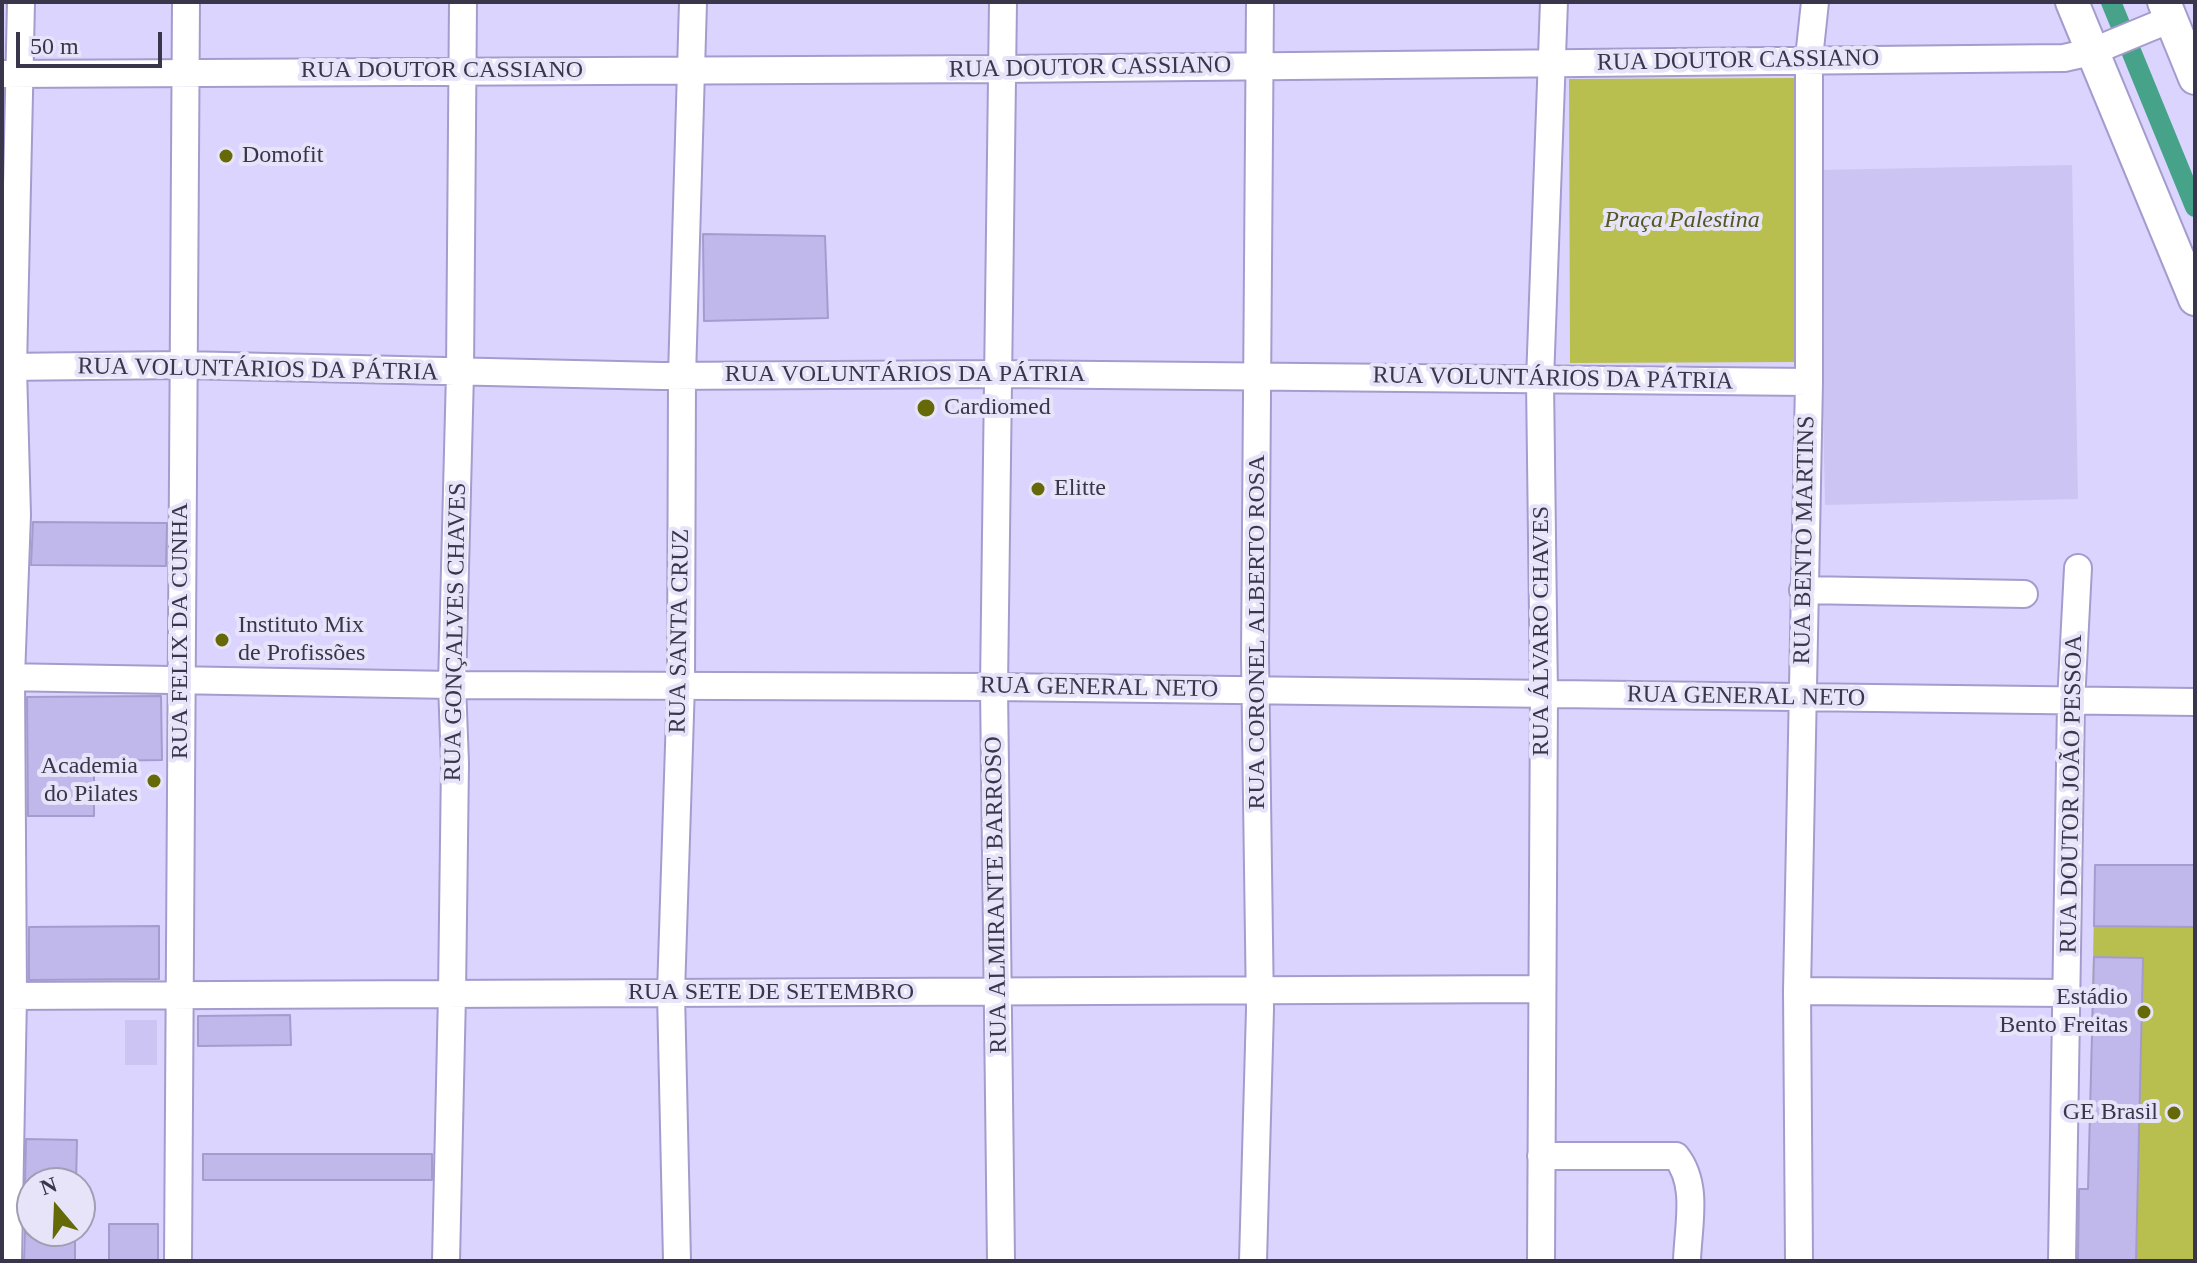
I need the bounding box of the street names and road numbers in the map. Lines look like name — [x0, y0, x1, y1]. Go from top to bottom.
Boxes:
street label: RUA DOUTOR CASSIANO — [1597, 44, 1879, 78]
street label: RUA DOUTOR CASSIANO — [949, 51, 1231, 85]
street label: RUA DOUTOR CASSIANO — [301, 57, 583, 85]
street label: RUA VOLUNTÁRIOS DA PÁTRIA — [77, 352, 439, 388]
street label: RUA VOLUNTÁRIOS DA PÁTRIA — [725, 361, 1085, 389]
street label: RUA VOLUNTÁRIOS DA PÁTRIA — [1372, 361, 1734, 397]
street label: RUA BENTO MARTINS — [1788, 415, 1822, 665]
street label: RUA CORONEL ALBERTO ROSA — [1244, 455, 1272, 809]
street label: RUA GONÇALVES CHAVES — [439, 482, 473, 782]
street label: RUA FELIX DA CUNHA — [167, 503, 195, 759]
street label: RUA ÁLVARO CHAVES — [1528, 506, 1556, 756]
street label: RUA SANTA CRUZ — [664, 528, 696, 734]
street label: RUA DOUTOR JOÃO PESSOA — [2055, 634, 2089, 954]
street label: RUA GENERAL NETO — [980, 672, 1218, 704]
street label: RUA GENERAL NETO — [1627, 681, 1865, 713]
street label: RUA ALMIRANTE BARROSO — [980, 736, 1014, 1054]
street label: RUA SETE DE SETEMBRO — [628, 979, 914, 1007]

